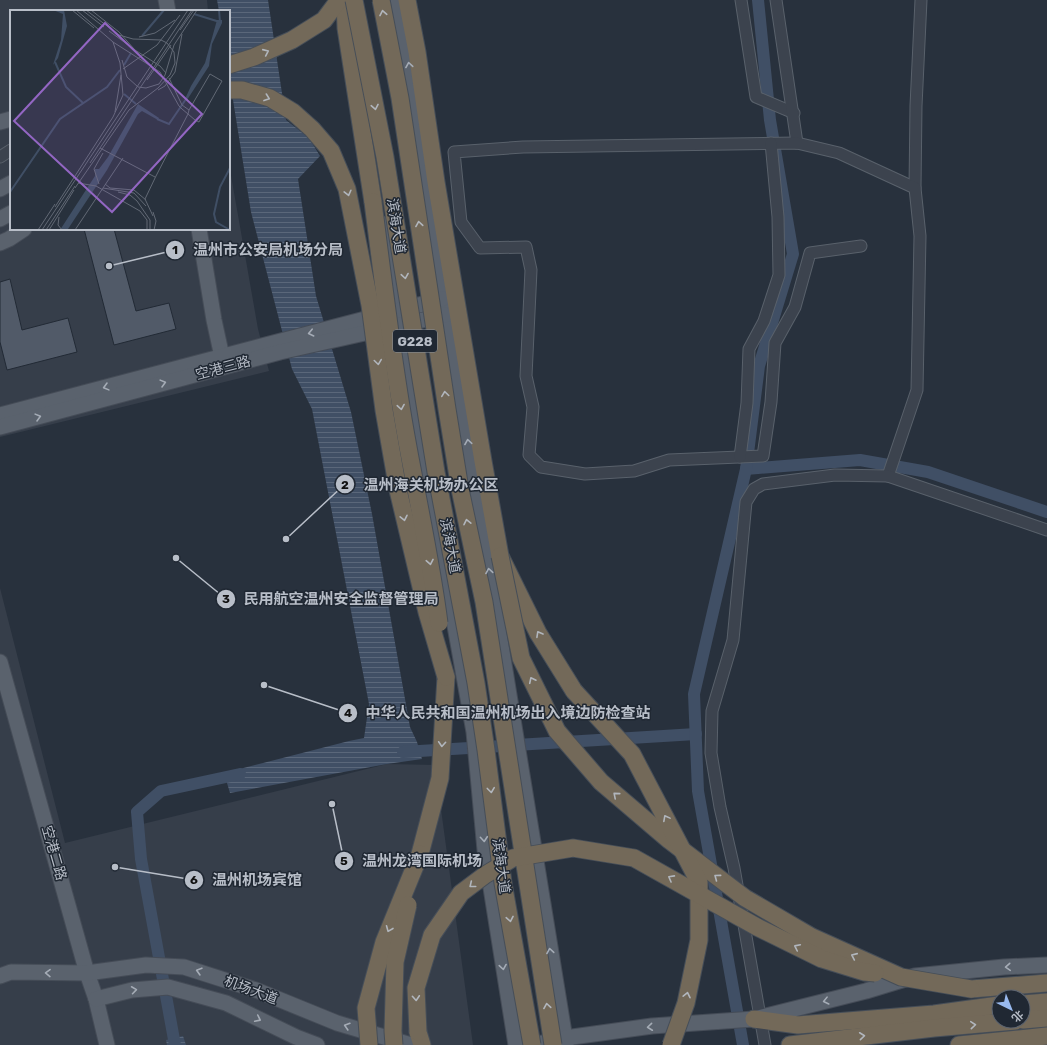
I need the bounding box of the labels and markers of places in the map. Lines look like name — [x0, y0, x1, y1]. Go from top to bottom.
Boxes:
callout: 温州市公安局机场分局 — [165, 237, 351, 264]
callout: 温州海关机场办公区 — [335, 471, 506, 498]
callout: 民用航空温州安全监督管理局 — [216, 585, 447, 612]
callout: 中华人民共和国温州机场出入境边防检查站 — [338, 699, 659, 726]
callout: 温州龙湾国际机场 — [334, 847, 490, 874]
callout: 温州机场宾馆 — [184, 867, 310, 894]

